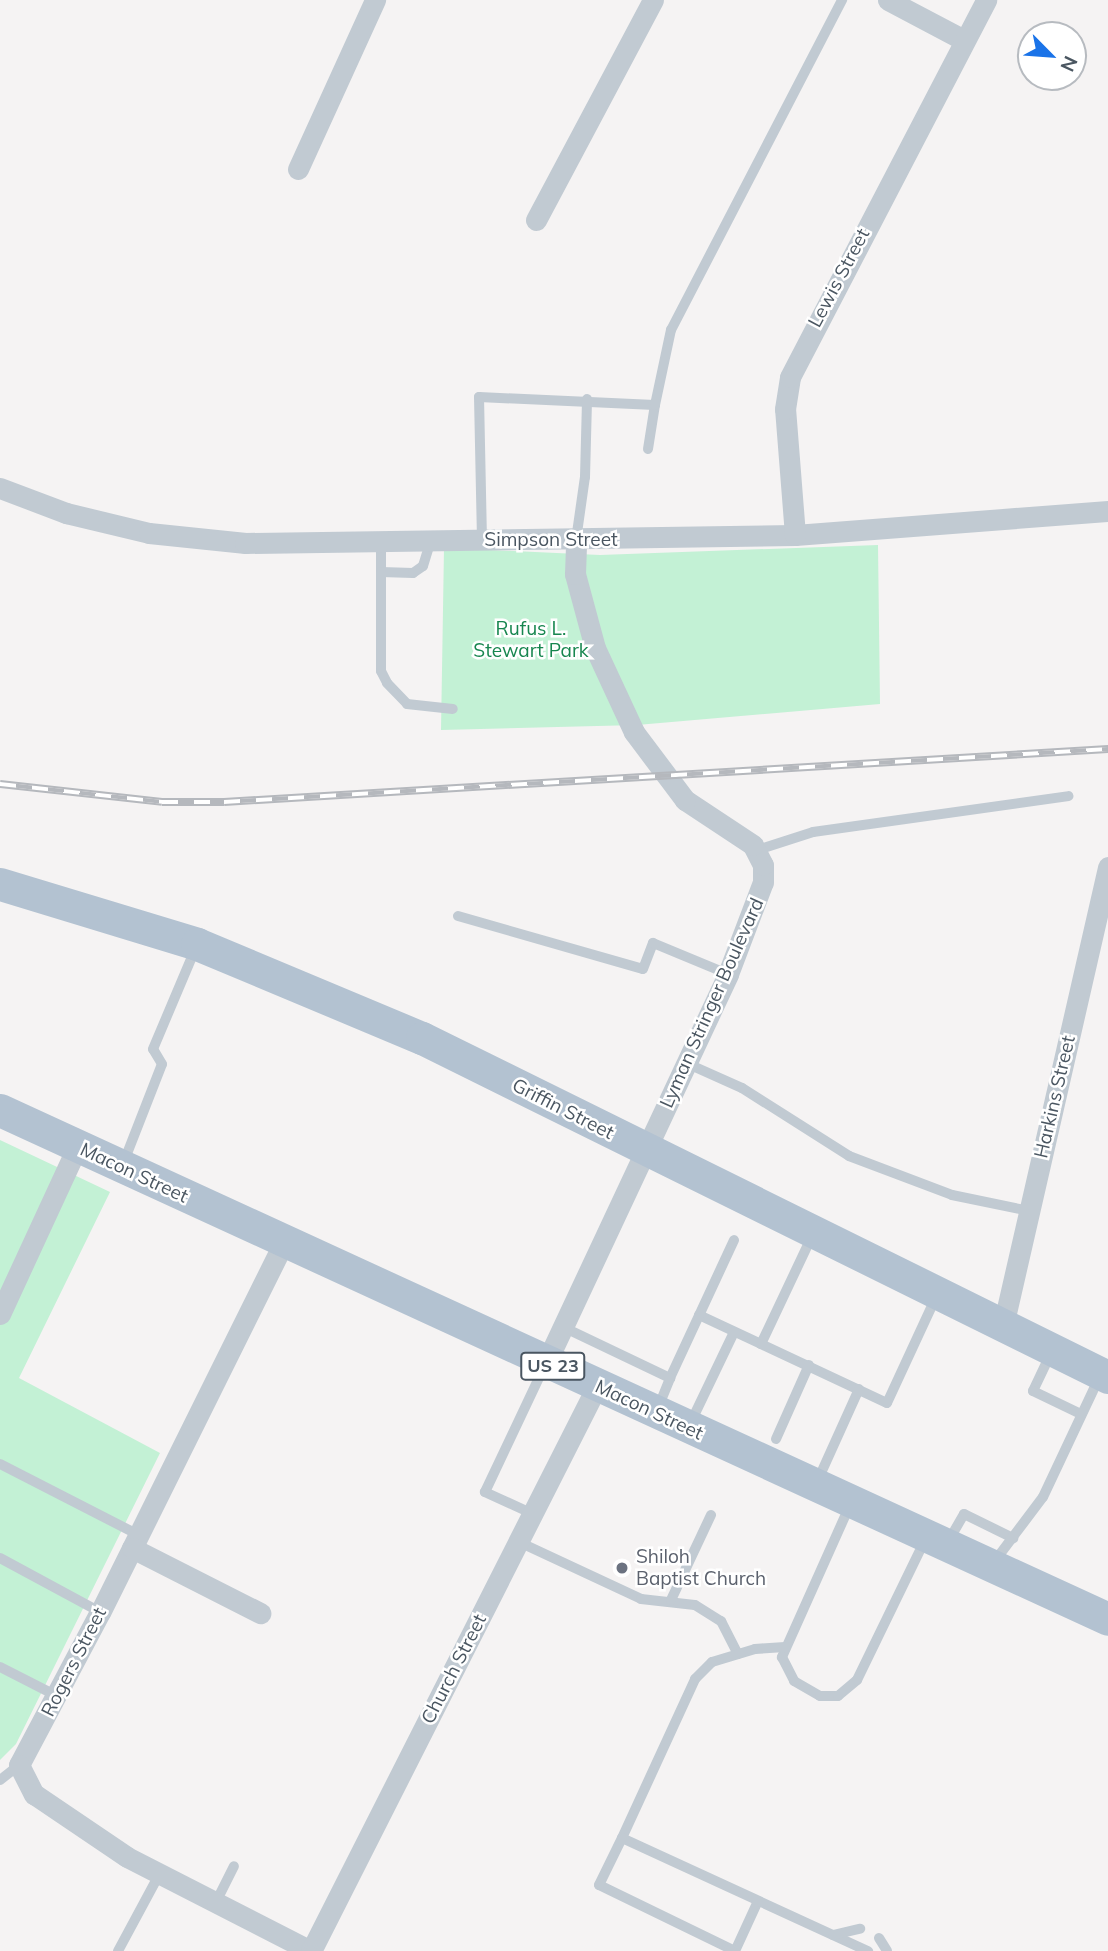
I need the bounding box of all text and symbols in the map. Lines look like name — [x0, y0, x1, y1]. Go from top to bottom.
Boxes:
north arrow — [1017, 21, 1087, 91]
text: N — [1055, 52, 1083, 76]
street label: Lewis Street — [803, 225, 875, 331]
street label: Simpson Street — [484, 529, 618, 551]
park label: Rufus L. Stewart Park — [473, 618, 589, 662]
street label: Lyman Stringer Boulevard — [655, 894, 769, 1112]
street label: Harkins Street — [1030, 1033, 1080, 1161]
street label: Griffin Street — [508, 1074, 618, 1144]
street label: Macon Street — [76, 1138, 192, 1208]
road number: US 23 — [520, 1352, 586, 1380]
street label: Macon Street — [591, 1375, 707, 1445]
place label: Shiloh Baptist Church — [636, 1546, 766, 1590]
marker: Shiloh Baptist Church — [614, 1560, 630, 1576]
street label: Rogers Street — [37, 1604, 111, 1720]
street label: Church Street — [417, 1610, 491, 1728]

